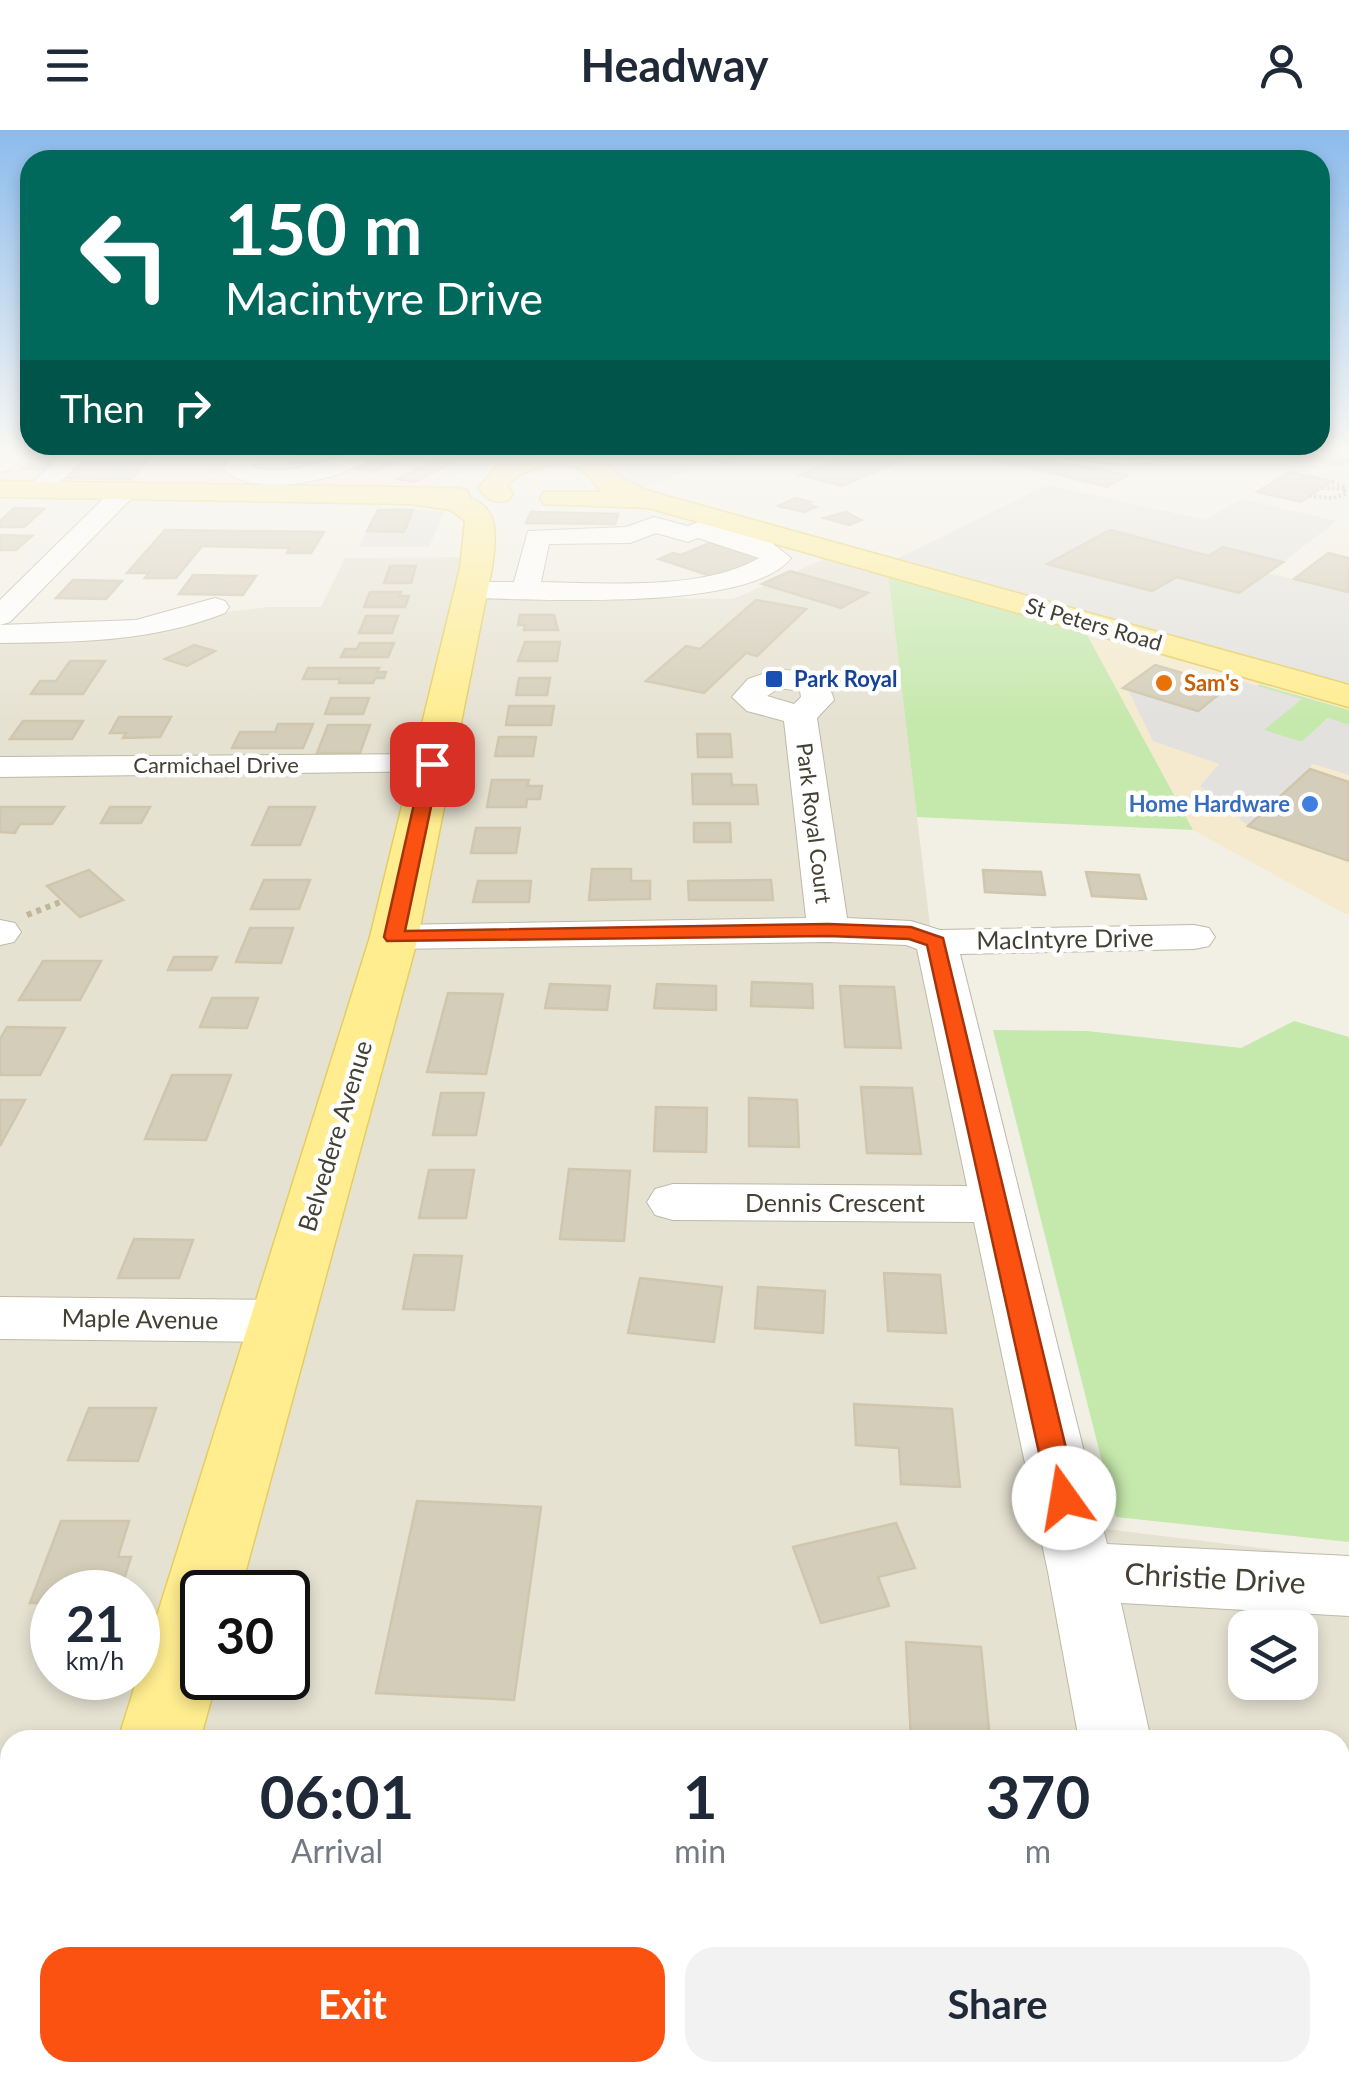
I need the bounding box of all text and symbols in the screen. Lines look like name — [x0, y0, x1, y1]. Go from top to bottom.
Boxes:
icon: menu — [40, 38, 95, 93]
text: Headway — [580, 38, 769, 92]
icon: person — [1254, 38, 1309, 93]
text: 150 m — [225, 186, 422, 270]
icon: left — [60, 190, 190, 320]
text: Macintyre Drive — [225, 271, 543, 325]
icon: right — [165, 380, 220, 435]
text: Then — [60, 385, 145, 431]
street label: St Peters Road — [1023, 591, 1165, 656]
place label: Park Royal — [794, 665, 897, 692]
marker: Park Royal — [763, 668, 785, 690]
place label: Sam's — [1184, 669, 1239, 696]
marker: Sam's — [1153, 672, 1175, 694]
pin — [390, 722, 475, 807]
icon: arrive — [405, 737, 460, 792]
street label: Park Royal Court — [791, 741, 838, 905]
street label: Carmichael Drive — [133, 751, 299, 778]
place label: Home Hardware — [1129, 790, 1290, 817]
marker: Home Hardware — [1299, 793, 1321, 815]
street label: MacIntyre Drive — [976, 921, 1154, 955]
street label: Belvedere Avenue — [291, 1037, 377, 1235]
street label: Dennis Crescent — [745, 1187, 925, 1217]
street label: Maple Avenue — [61, 1302, 219, 1334]
position arrow — [1012, 1446, 1116, 1550]
street label: Christie Drive — [1124, 1554, 1307, 1600]
speed limit sign: 30 — [180, 1570, 310, 1700]
text: 21 — [66, 1593, 124, 1653]
map controls — [1228, 1610, 1318, 1700]
button: layers — [1228, 1610, 1318, 1700]
text: km/h — [66, 1645, 124, 1675]
text: 06:01 — [260, 1760, 414, 1832]
text: 1 — [683, 1760, 718, 1832]
text: 370 — [986, 1760, 1090, 1832]
text: Arrival — [291, 1831, 383, 1870]
text: min — [674, 1831, 726, 1870]
text: m — [1025, 1831, 1051, 1870]
button: Exit — [40, 1947, 665, 2062]
button: Share — [685, 1947, 1310, 2062]

